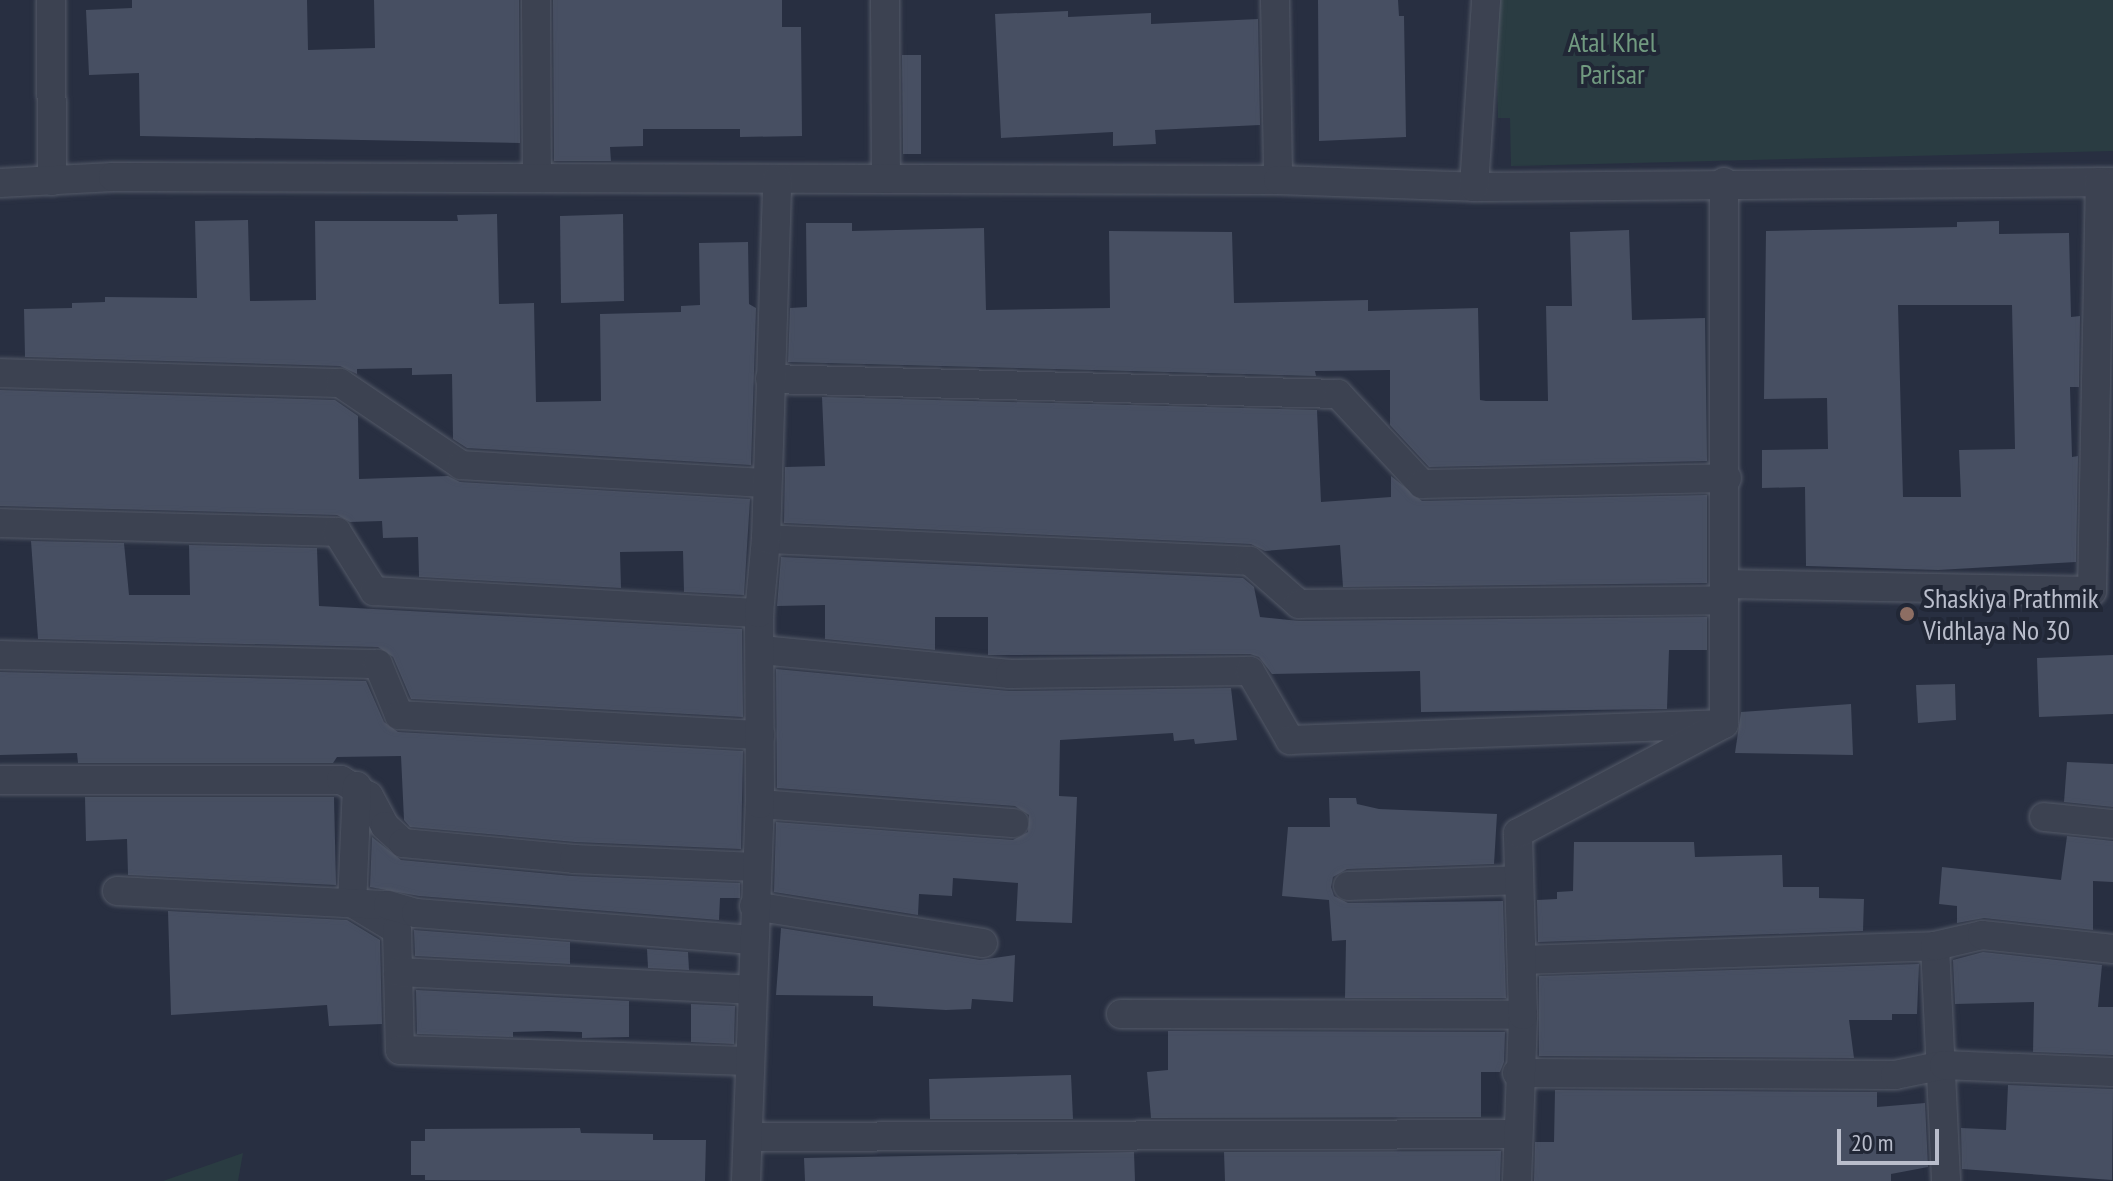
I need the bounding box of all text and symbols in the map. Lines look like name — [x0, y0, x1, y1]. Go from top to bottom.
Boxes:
park label: Atal Khel Parisar — [1568, 25, 1656, 91]
place label: Shaskiya Prathmik Vidhlaya No 30 — [1923, 581, 2099, 647]
marker: Shaskiya Prathmik Vidhlaya No 30 — [1898, 605, 1916, 623]
scale bar — [1841, 1113, 1943, 1163]
text: 20 m — [1851, 1127, 1893, 1158]

